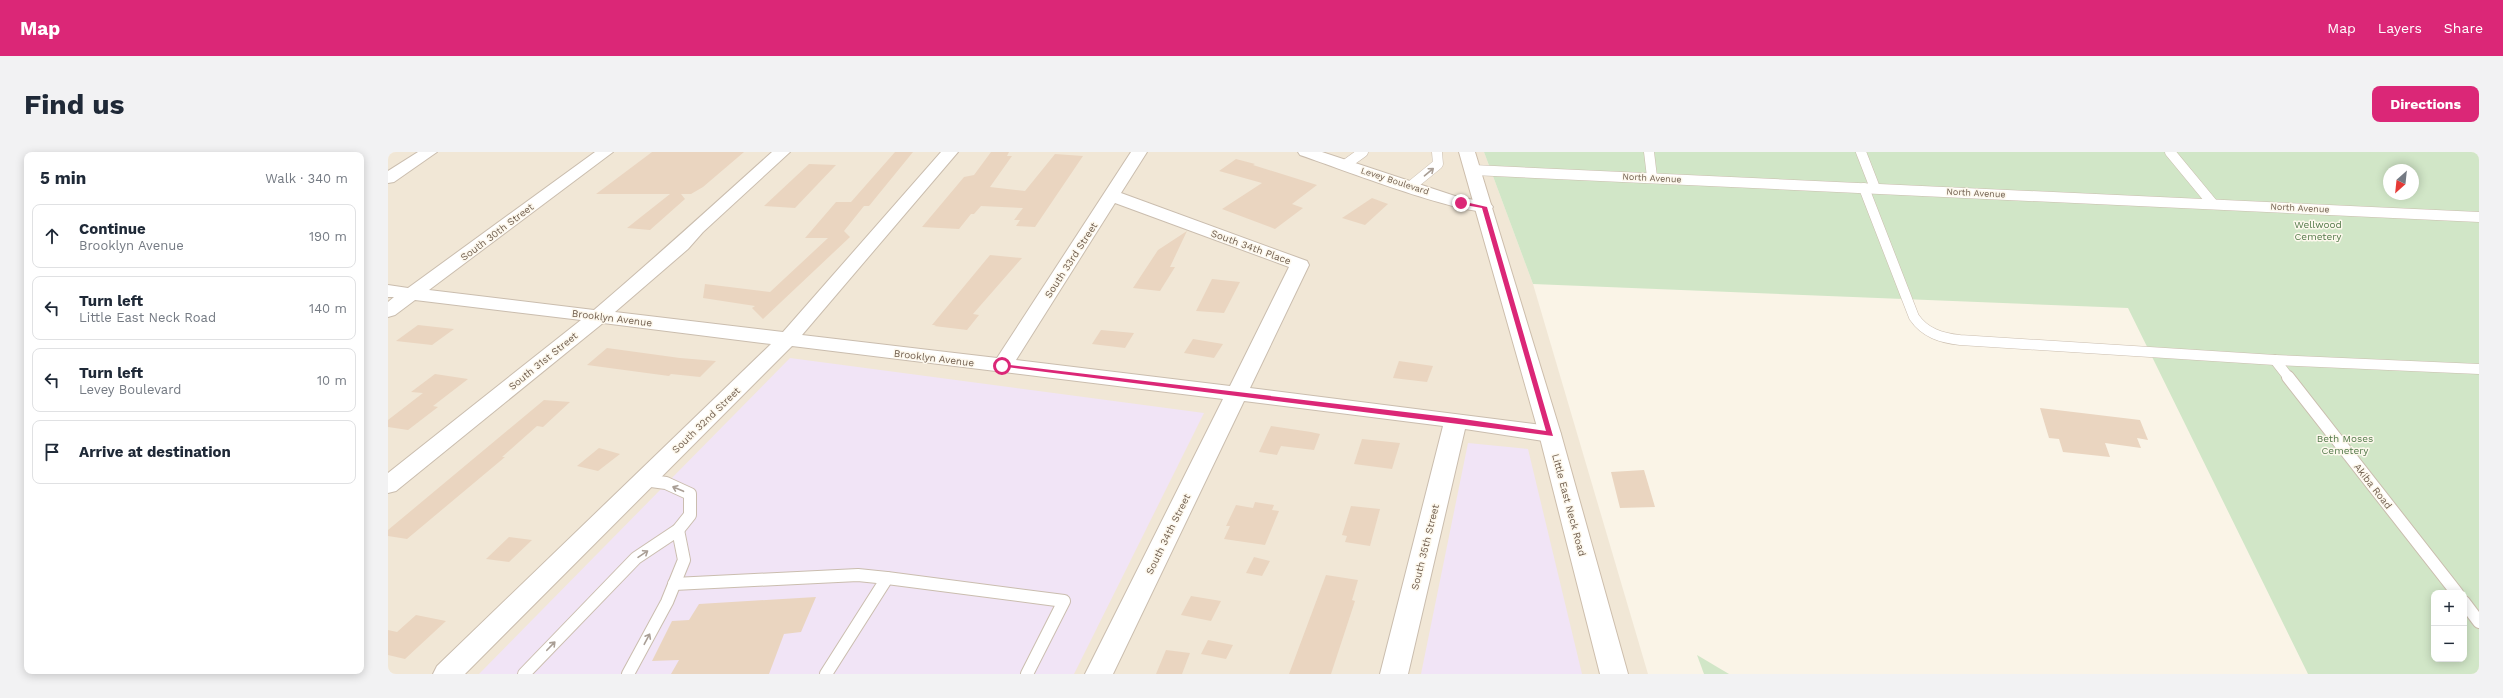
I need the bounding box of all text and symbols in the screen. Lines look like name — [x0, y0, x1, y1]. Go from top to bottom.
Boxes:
text: Map — [20, 17, 60, 40]
text: Map — [2327, 20, 2356, 36]
text: Layers — [2378, 20, 2422, 36]
text: Share — [2444, 20, 2483, 36]
button: Directions — [2372, 86, 2479, 122]
text: Find us — [24, 88, 124, 121]
north arrow — [2383, 164, 2419, 200]
street label: Levey Boulevard — [1360, 165, 1430, 197]
one-way arrow — [1424, 167, 1435, 176]
text: 5 min — [40, 168, 86, 188]
text: Walk · 340 m — [265, 171, 348, 186]
street label: North Avenue — [1622, 171, 1682, 185]
street label: North Avenue — [1946, 186, 2006, 200]
route end — [1452, 194, 1470, 212]
street label: South 30th Street — [458, 201, 536, 263]
street label: North Avenue — [2270, 201, 2330, 215]
park label: Wellwood Cemetery — [2294, 219, 2342, 242]
text: Continue — [79, 220, 146, 238]
street label: South 33rd Street — [1042, 220, 1100, 300]
icon: ahead — [41, 225, 63, 247]
street label: South 34th Place — [1210, 227, 1293, 267]
text: 190 m — [309, 229, 347, 244]
text: Brooklyn Avenue — [79, 238, 184, 253]
text: Turn left — [79, 292, 143, 310]
icon: left — [41, 297, 63, 319]
text: 140 m — [309, 301, 347, 316]
street label: Brooklyn Avenue — [571, 308, 653, 328]
text: Little East Neck Road — [79, 310, 216, 325]
street label: South 31st Street — [506, 329, 580, 392]
street label: Brooklyn Avenue — [893, 348, 975, 368]
route start — [993, 357, 1011, 375]
text: Turn left — [79, 364, 143, 382]
icon: left — [41, 369, 63, 391]
text: 10 m — [317, 373, 347, 388]
text: Levey Boulevard — [79, 382, 181, 397]
street label: South 32nd Street — [670, 384, 743, 455]
park label: Beth Moses Cemetery — [2317, 433, 2373, 456]
icon: arrive — [41, 441, 63, 463]
text: Arrive at destination — [79, 443, 231, 461]
street label: Little East Neck Road — [1550, 453, 1588, 557]
street label: Akiba Road — [2352, 461, 2394, 511]
one-way arrow — [673, 484, 685, 492]
street label: South 34th Street — [1144, 491, 1193, 576]
street label: South 35th Street — [1409, 502, 1441, 591]
one-way arrow — [637, 550, 648, 558]
map controls — [2431, 590, 2467, 662]
button: + — [2431, 590, 2467, 626]
button: − — [2431, 626, 2467, 662]
one-way arrow — [643, 634, 651, 646]
one-way arrow — [547, 641, 556, 651]

